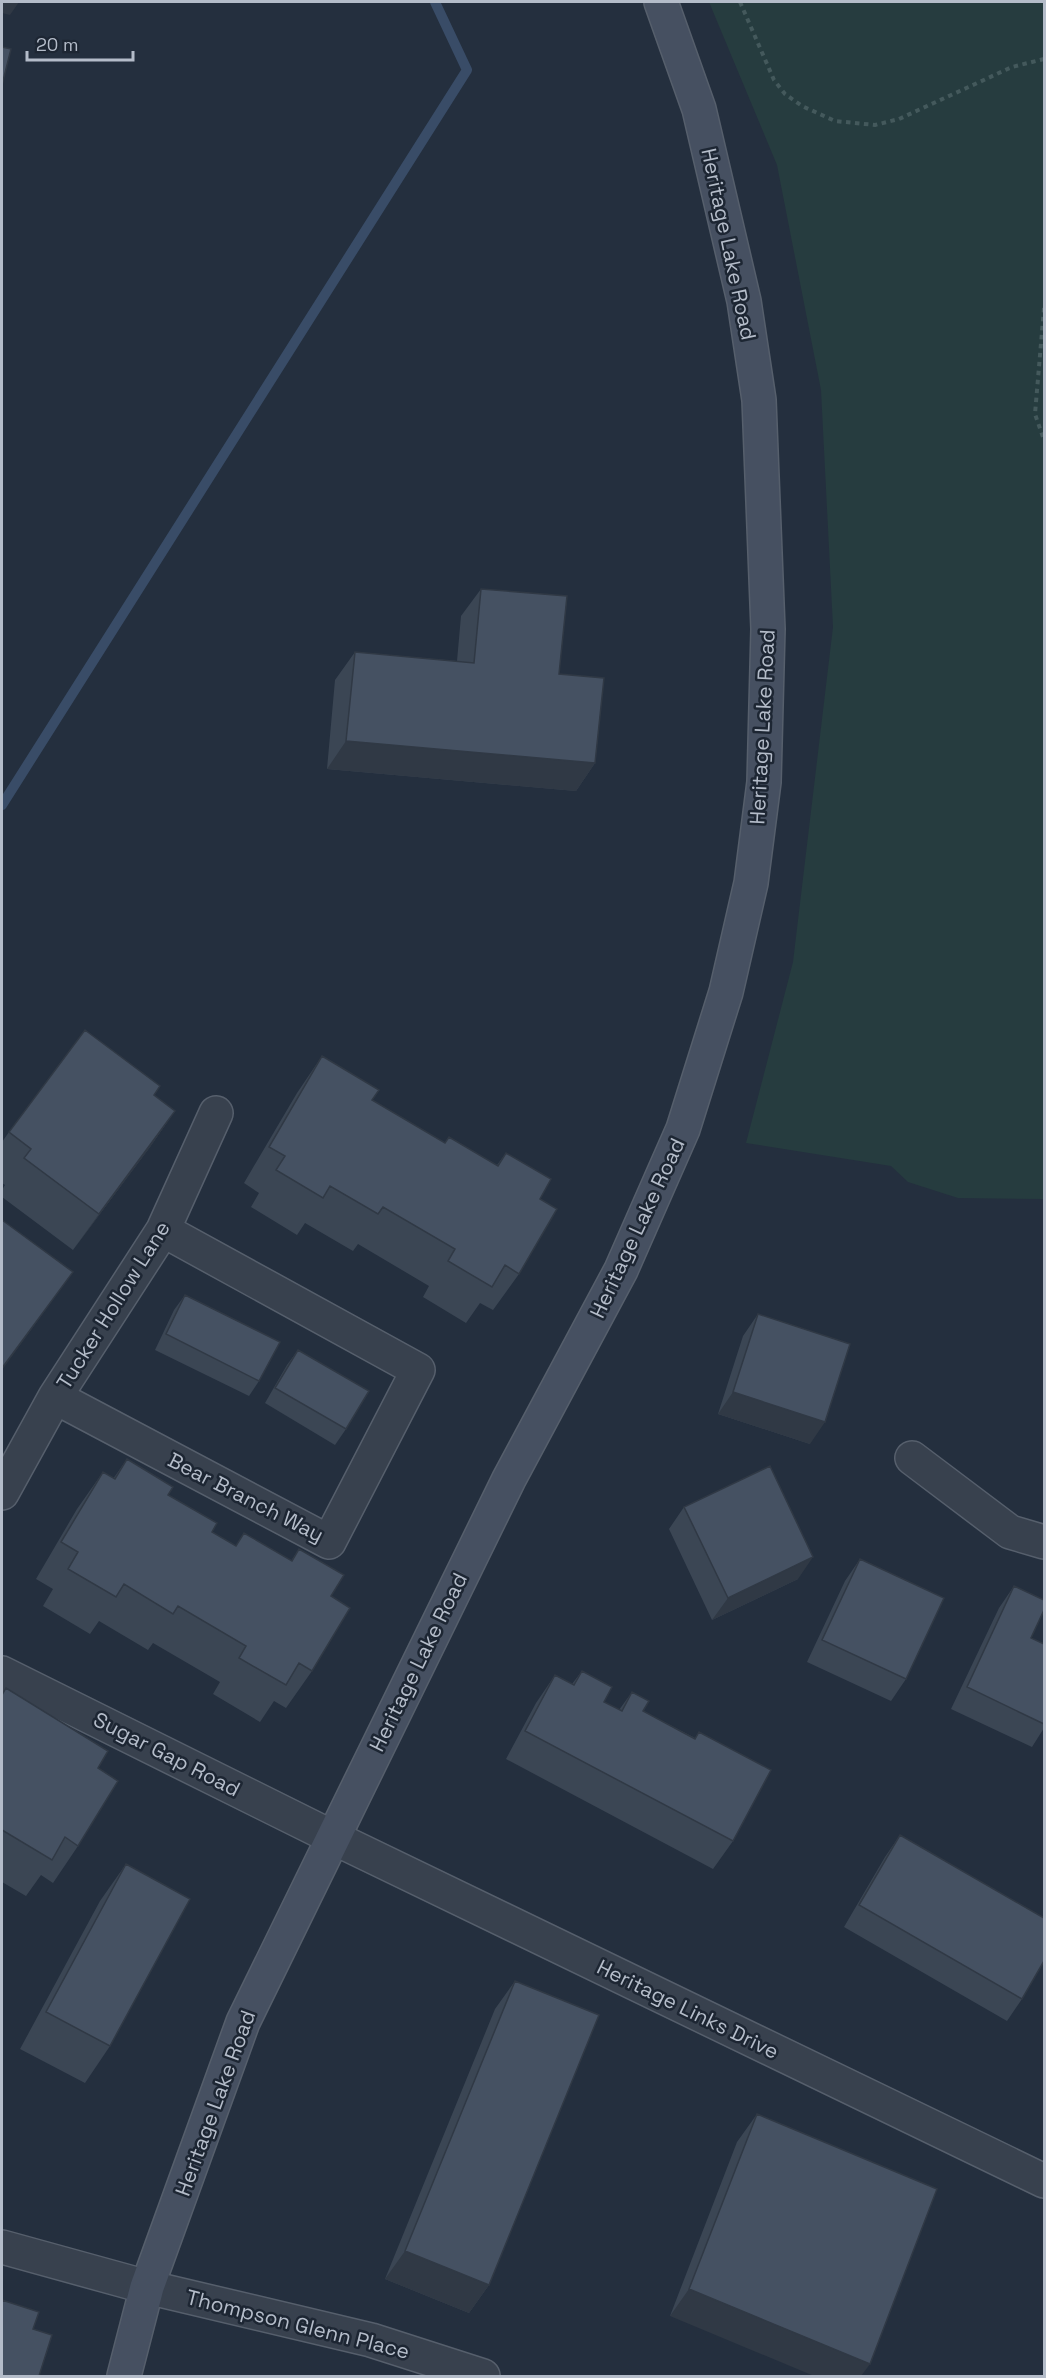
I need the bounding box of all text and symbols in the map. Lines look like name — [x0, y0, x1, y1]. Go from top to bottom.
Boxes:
scale bar — [27, 24, 134, 62]
text: 20 m — [36, 33, 79, 56]
street label: Heritage Lake Road — [695, 146, 763, 342]
street label: Heritage Lake Road — [743, 629, 781, 825]
street label: Heritage Lake Road — [583, 1134, 691, 1322]
street label: Tucker Hollow Lane — [50, 1216, 176, 1394]
street label: Bear Branch Way — [163, 1446, 329, 1548]
street label: Heritage Lake Road — [363, 1568, 473, 1756]
street label: Sugar Gap Road — [89, 1705, 245, 1803]
street label: Heritage Links Drive — [593, 1953, 783, 2065]
street label: Heritage Lake Road — [169, 2006, 261, 2200]
street label: Thompson Glenn Place — [184, 2283, 412, 2365]

